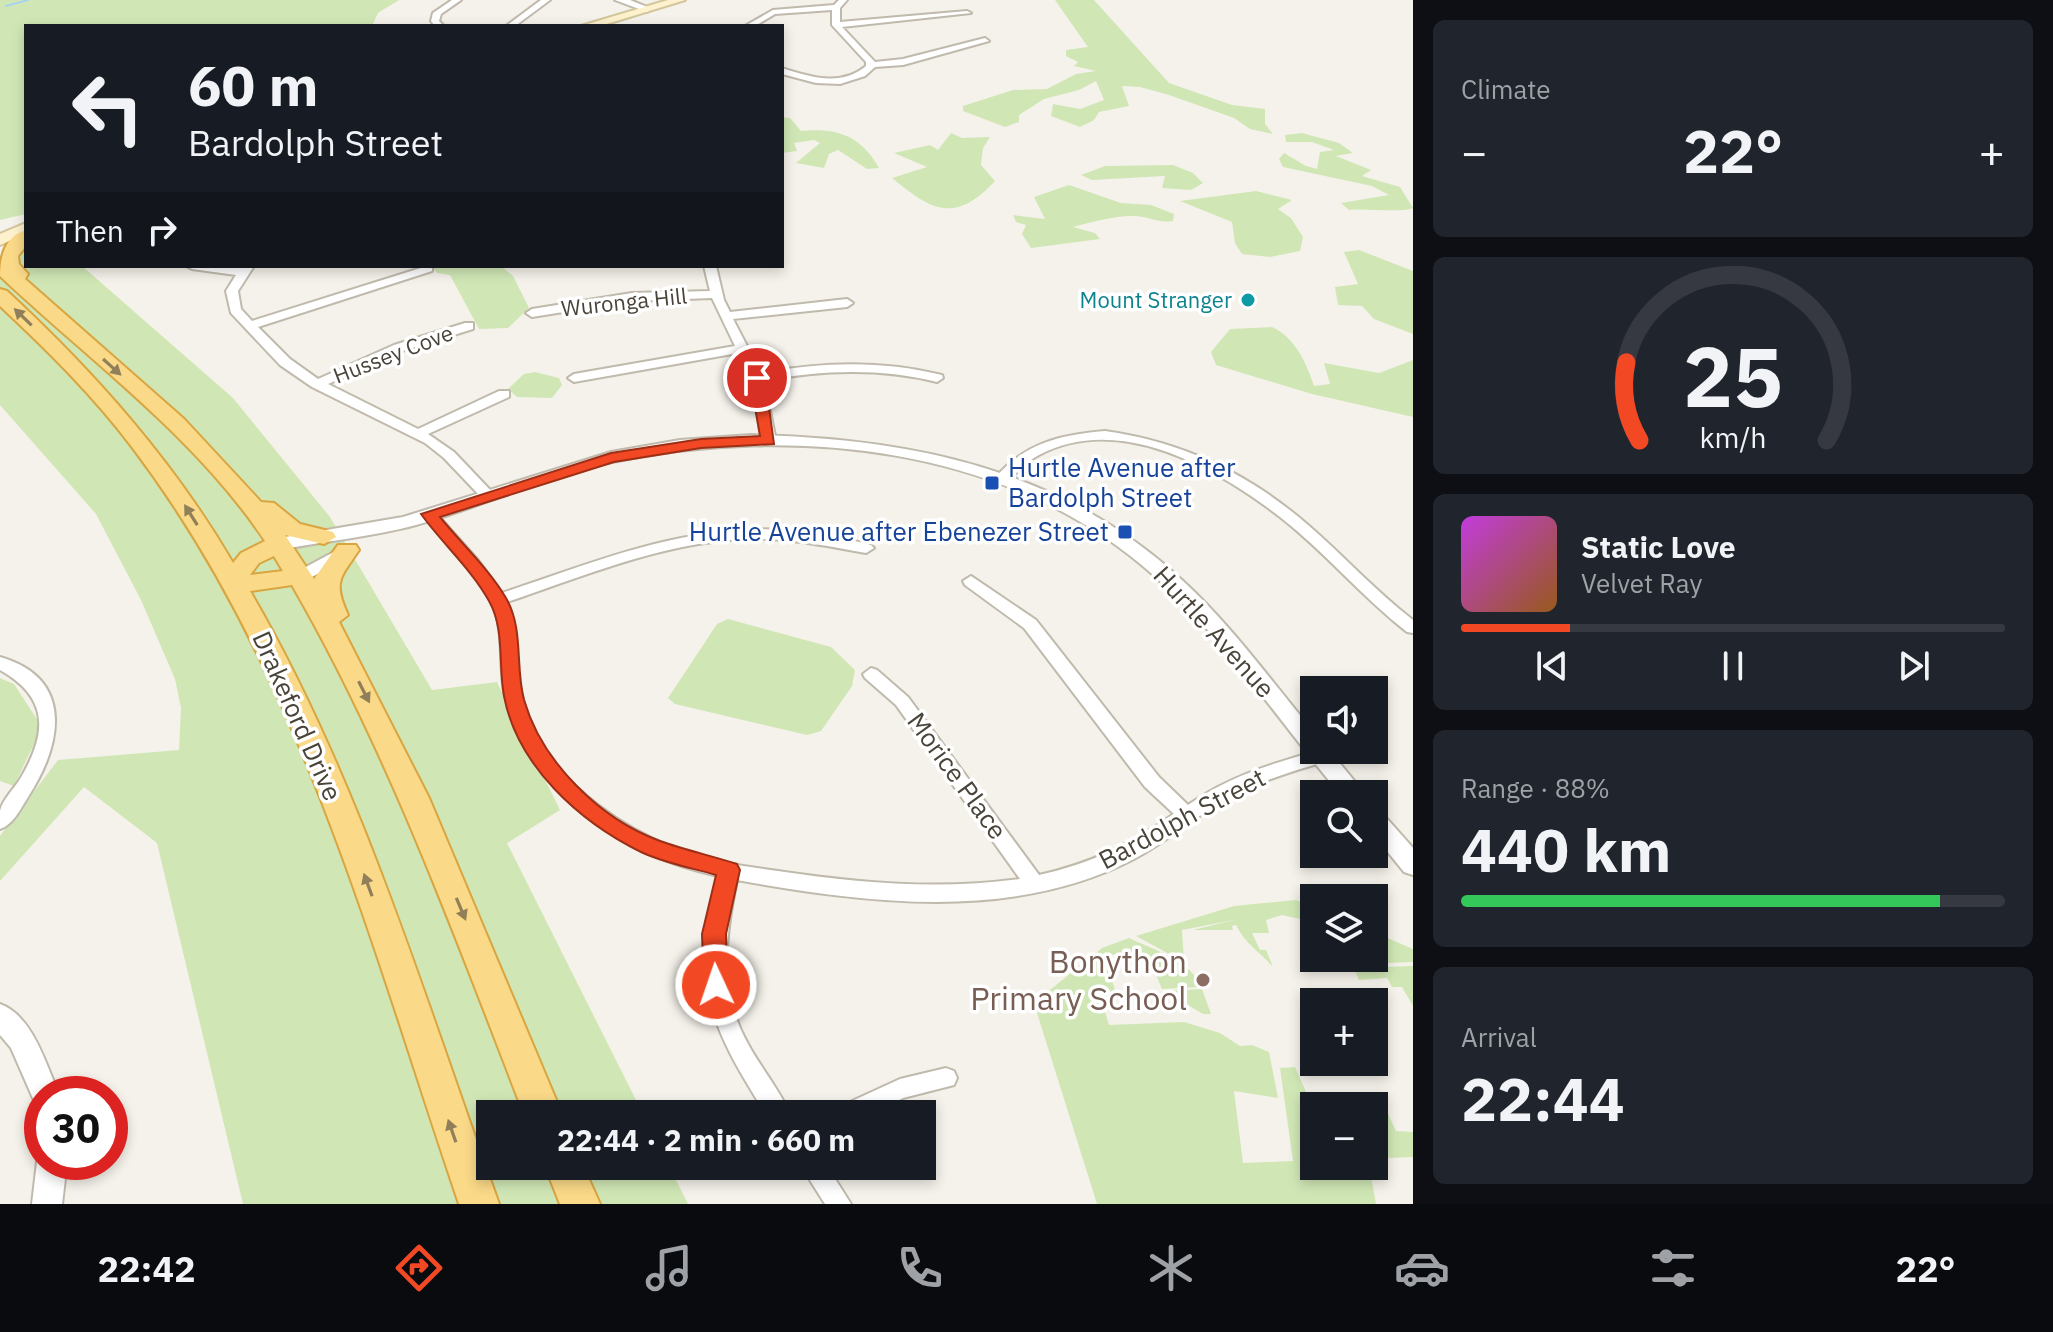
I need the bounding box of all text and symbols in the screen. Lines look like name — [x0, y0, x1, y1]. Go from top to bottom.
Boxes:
text: 60 m — [188, 49, 318, 121]
icon: left — [56, 56, 160, 160]
text: Climate — [1461, 72, 1551, 106]
text: 22° — [1683, 111, 1783, 190]
text: Bardolph Street — [188, 119, 443, 166]
text: − — [1461, 123, 1487, 180]
text: + — [1979, 123, 2005, 180]
icon: right — [140, 208, 184, 252]
text: Then — [56, 211, 124, 250]
street label: Wuronga Hill — [560, 280, 688, 323]
place label: Mount Stranger — [1080, 285, 1232, 314]
marker: Mount Stranger — [1239, 291, 1257, 309]
one-way arrow — [14, 309, 33, 327]
street label: Hussey Cove — [329, 317, 457, 390]
text: 25 — [1683, 322, 1783, 430]
pin — [723, 344, 791, 412]
icon: arrive — [735, 356, 779, 400]
one-way arrow — [102, 357, 121, 375]
text: km/h — [1699, 419, 1767, 456]
place label: Hurtle Avenue after Bardolph Street — [1008, 450, 1236, 514]
marker: Hurtle Avenue after Bardolph Street — [983, 474, 1001, 492]
one-way arrow — [185, 504, 199, 526]
place label: Hurtle Avenue after Ebenezer Street — [689, 514, 1109, 548]
marker: Hurtle Avenue after Ebenezer Street — [1116, 523, 1134, 541]
text: Static Love — [1581, 527, 1736, 566]
street label: Hurtle Avenue — [1146, 558, 1283, 704]
text: Velvet Ray — [1581, 566, 1702, 600]
street label: Drakeford Drive — [245, 625, 350, 806]
icon: previous — [1530, 644, 1574, 688]
icon: pause — [1711, 644, 1755, 688]
icon: next — [1892, 644, 1936, 688]
map controls — [1300, 676, 1388, 1180]
button: sound — [1300, 676, 1388, 764]
one-way arrow — [357, 681, 371, 704]
street label: Morice Place — [900, 705, 1015, 846]
street label: Bardolph Street — [1092, 760, 1271, 876]
text: Range · 88% — [1461, 771, 1610, 805]
button: search — [1300, 780, 1388, 868]
text: 440 km — [1461, 810, 1671, 889]
one-way arrow — [361, 873, 373, 897]
button: layers — [1300, 884, 1388, 972]
one-way arrow — [454, 897, 467, 921]
place label: Bonython Primary School — [970, 940, 1187, 1019]
position arrow — [674, 943, 758, 1027]
marker: Bonython Primary School — [1194, 971, 1212, 989]
button: + — [1300, 988, 1388, 1076]
text: Arrival — [1461, 1020, 1537, 1054]
text: 22:44 — [1461, 1059, 1625, 1138]
speed limit sign: 30 — [24, 1076, 128, 1180]
button: − — [1300, 1092, 1388, 1180]
one-way arrow — [446, 1118, 458, 1142]
text: 22:44 · 2 min · 660 m — [557, 1120, 855, 1159]
icon: directions — [391, 1240, 447, 1296]
icon: music — [641, 1240, 697, 1296]
icon: phone — [892, 1240, 948, 1296]
icon: climate — [1143, 1240, 1199, 1296]
icon: car — [1394, 1240, 1450, 1296]
icon: filters — [1645, 1240, 1701, 1296]
text: 22:42 — [97, 1245, 196, 1292]
text: 22° — [1895, 1245, 1956, 1292]

